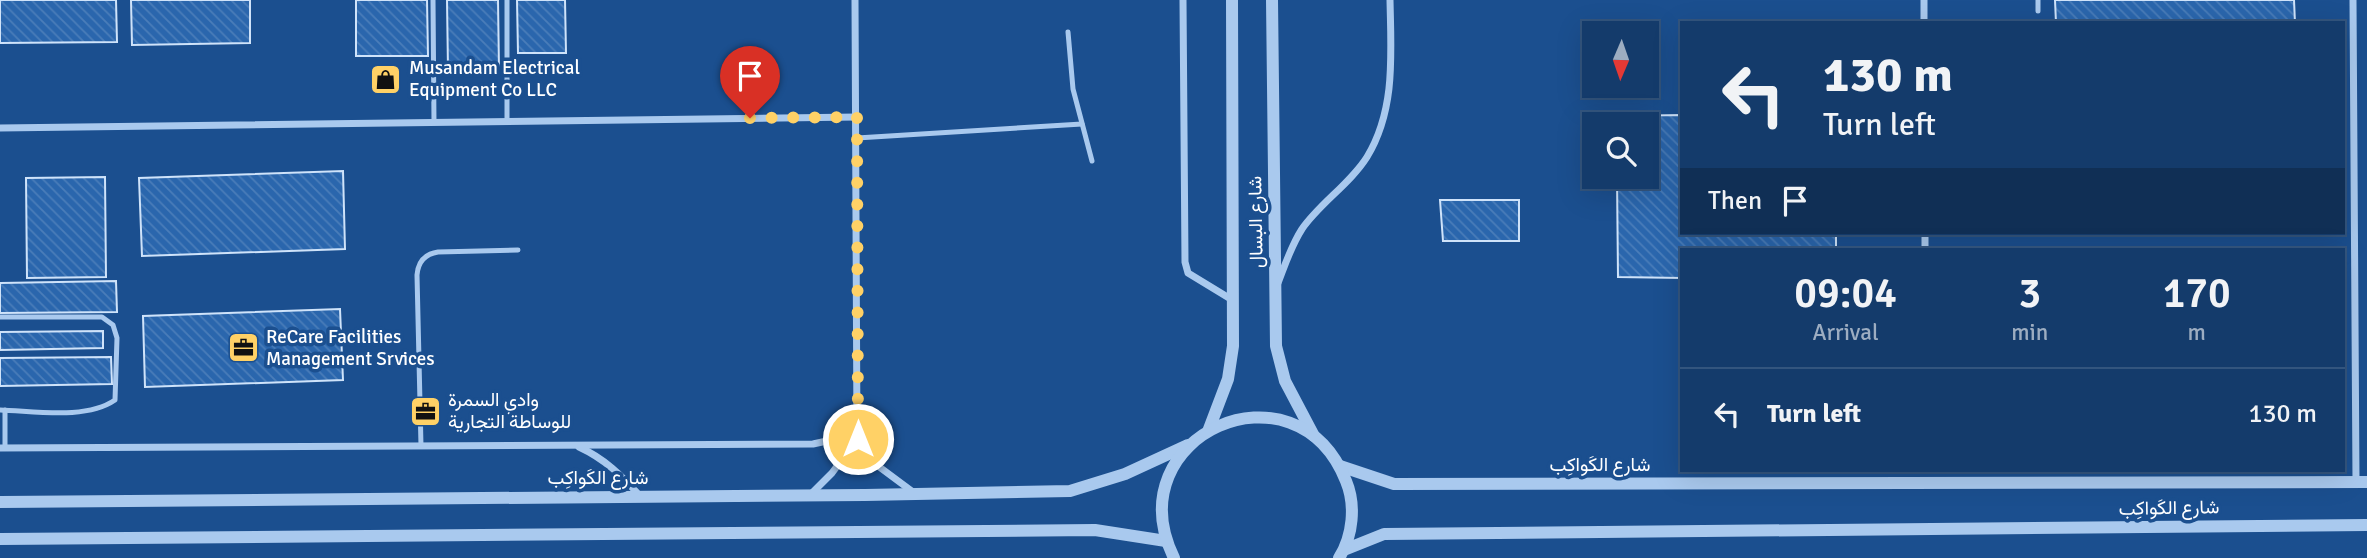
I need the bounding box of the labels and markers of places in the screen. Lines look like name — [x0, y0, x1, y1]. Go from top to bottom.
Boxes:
pin — [720, 46, 780, 118]
place label: Musandam Electrical Equipment Co LLC — [409, 56, 580, 102]
shop icon: Musandam Electrical Equipment Co LLC — [369, 62, 403, 96]
place label: ReCare Facilities Management Srvices — [266, 325, 435, 371]
office icon: ReCare Facilities Management Srvices — [226, 331, 260, 365]
place label: وادي السمرة للوساطة التجارية — [448, 388, 571, 434]
office icon: وادي السمرة للوساطة التجارية — [408, 394, 442, 428]

